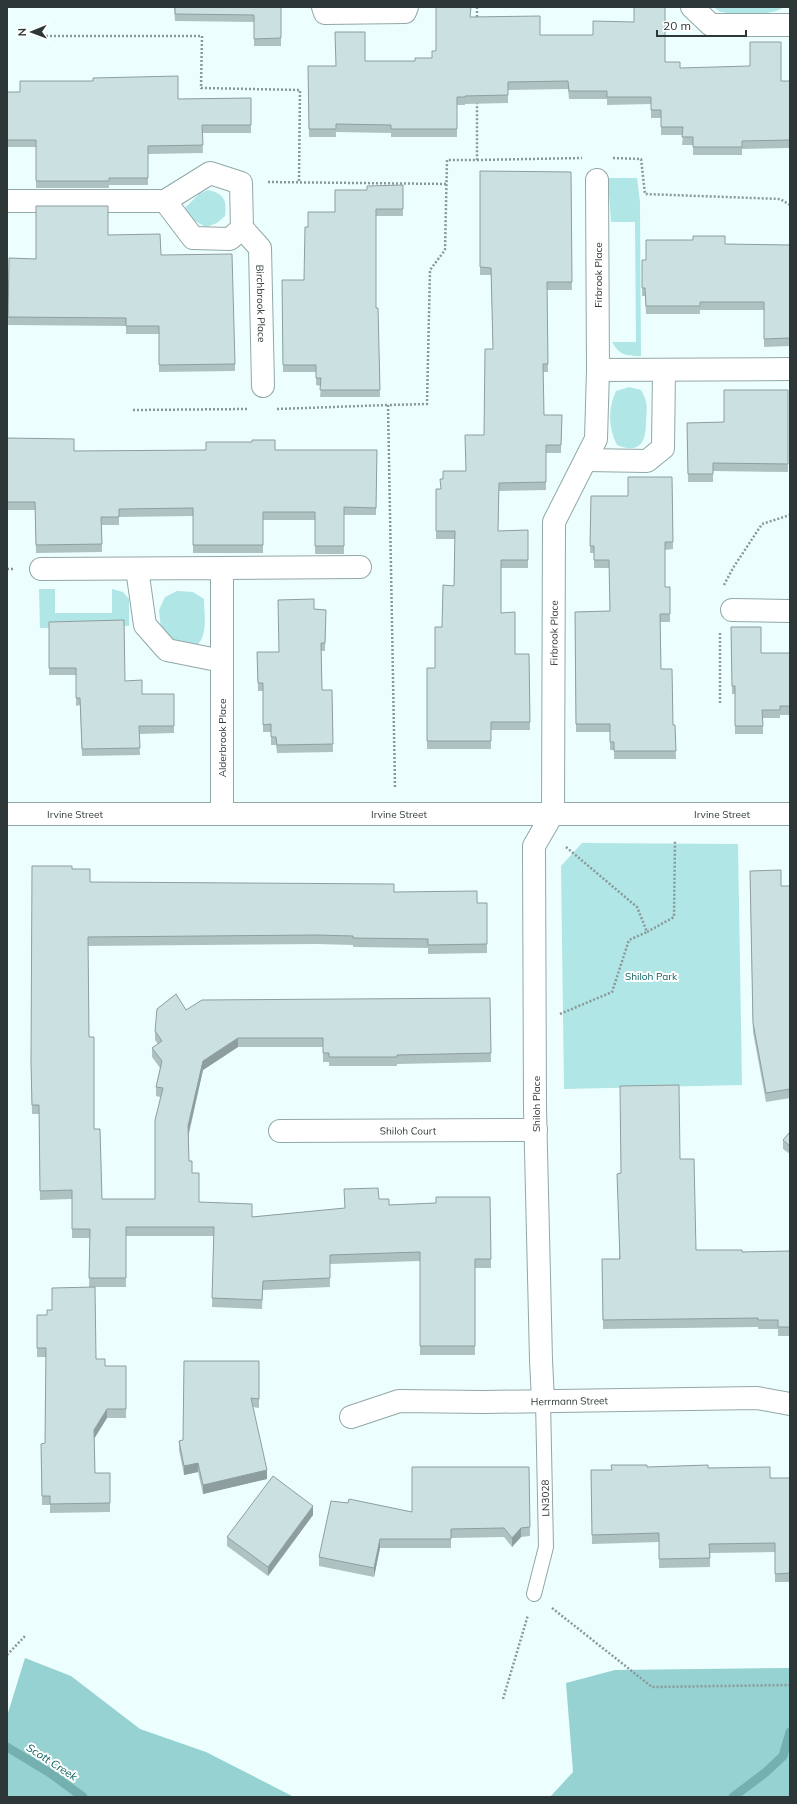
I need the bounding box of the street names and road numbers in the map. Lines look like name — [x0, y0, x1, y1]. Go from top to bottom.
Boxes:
street label: Firbrook Place — [592, 242, 605, 308]
street label: Birchbrook Place — [253, 265, 268, 342]
street label: Firbrook Place — [548, 600, 561, 666]
street label: Alderbrook Place — [216, 699, 229, 777]
street label: Irvine Street — [47, 808, 103, 821]
street label: Irvine Street — [371, 808, 427, 821]
street label: Irvine Street — [694, 808, 750, 821]
street label: Shiloh Place — [530, 1076, 543, 1132]
street label: Shiloh Court — [380, 1124, 437, 1138]
street label: Herrmann Street — [531, 1394, 609, 1408]
street label: LN3028 — [539, 1479, 552, 1517]

